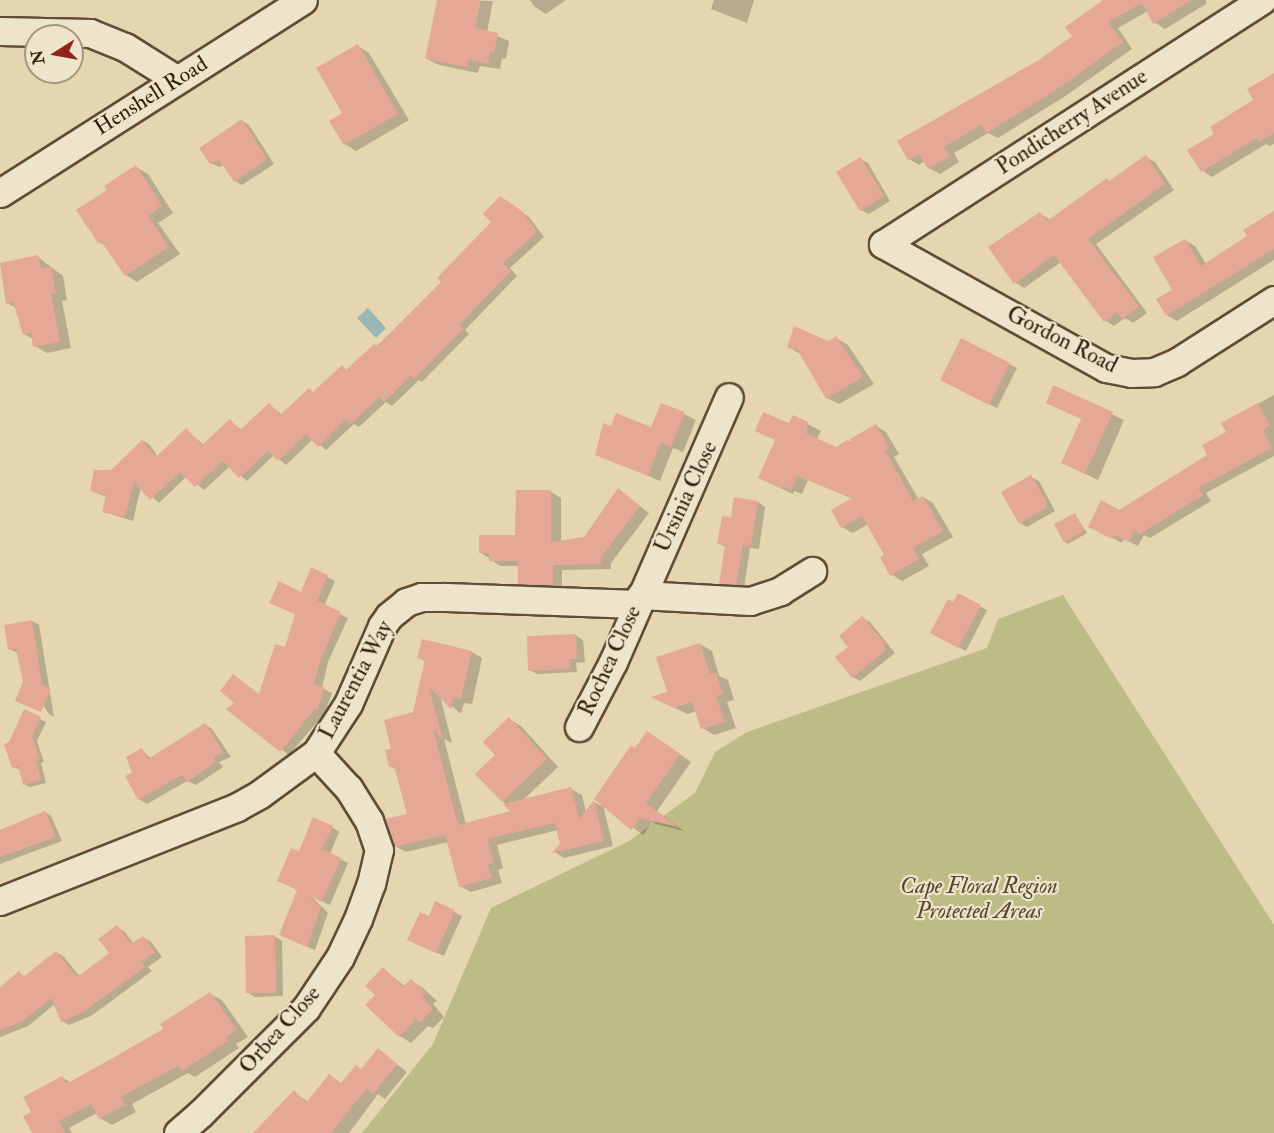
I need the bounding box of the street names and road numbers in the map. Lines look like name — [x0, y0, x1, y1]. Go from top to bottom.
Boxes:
street label: Henshell Road — [90, 51, 212, 141]
street label: Pondicherry Avenue — [992, 63, 1152, 181]
street label: Gordon Road — [1002, 301, 1122, 379]
street label: Ursinia Close — [649, 437, 723, 557]
street label: Rochea Close — [573, 602, 647, 720]
street label: Laurentia Way — [314, 616, 398, 744]
street label: Orbea Close — [234, 981, 326, 1079]

